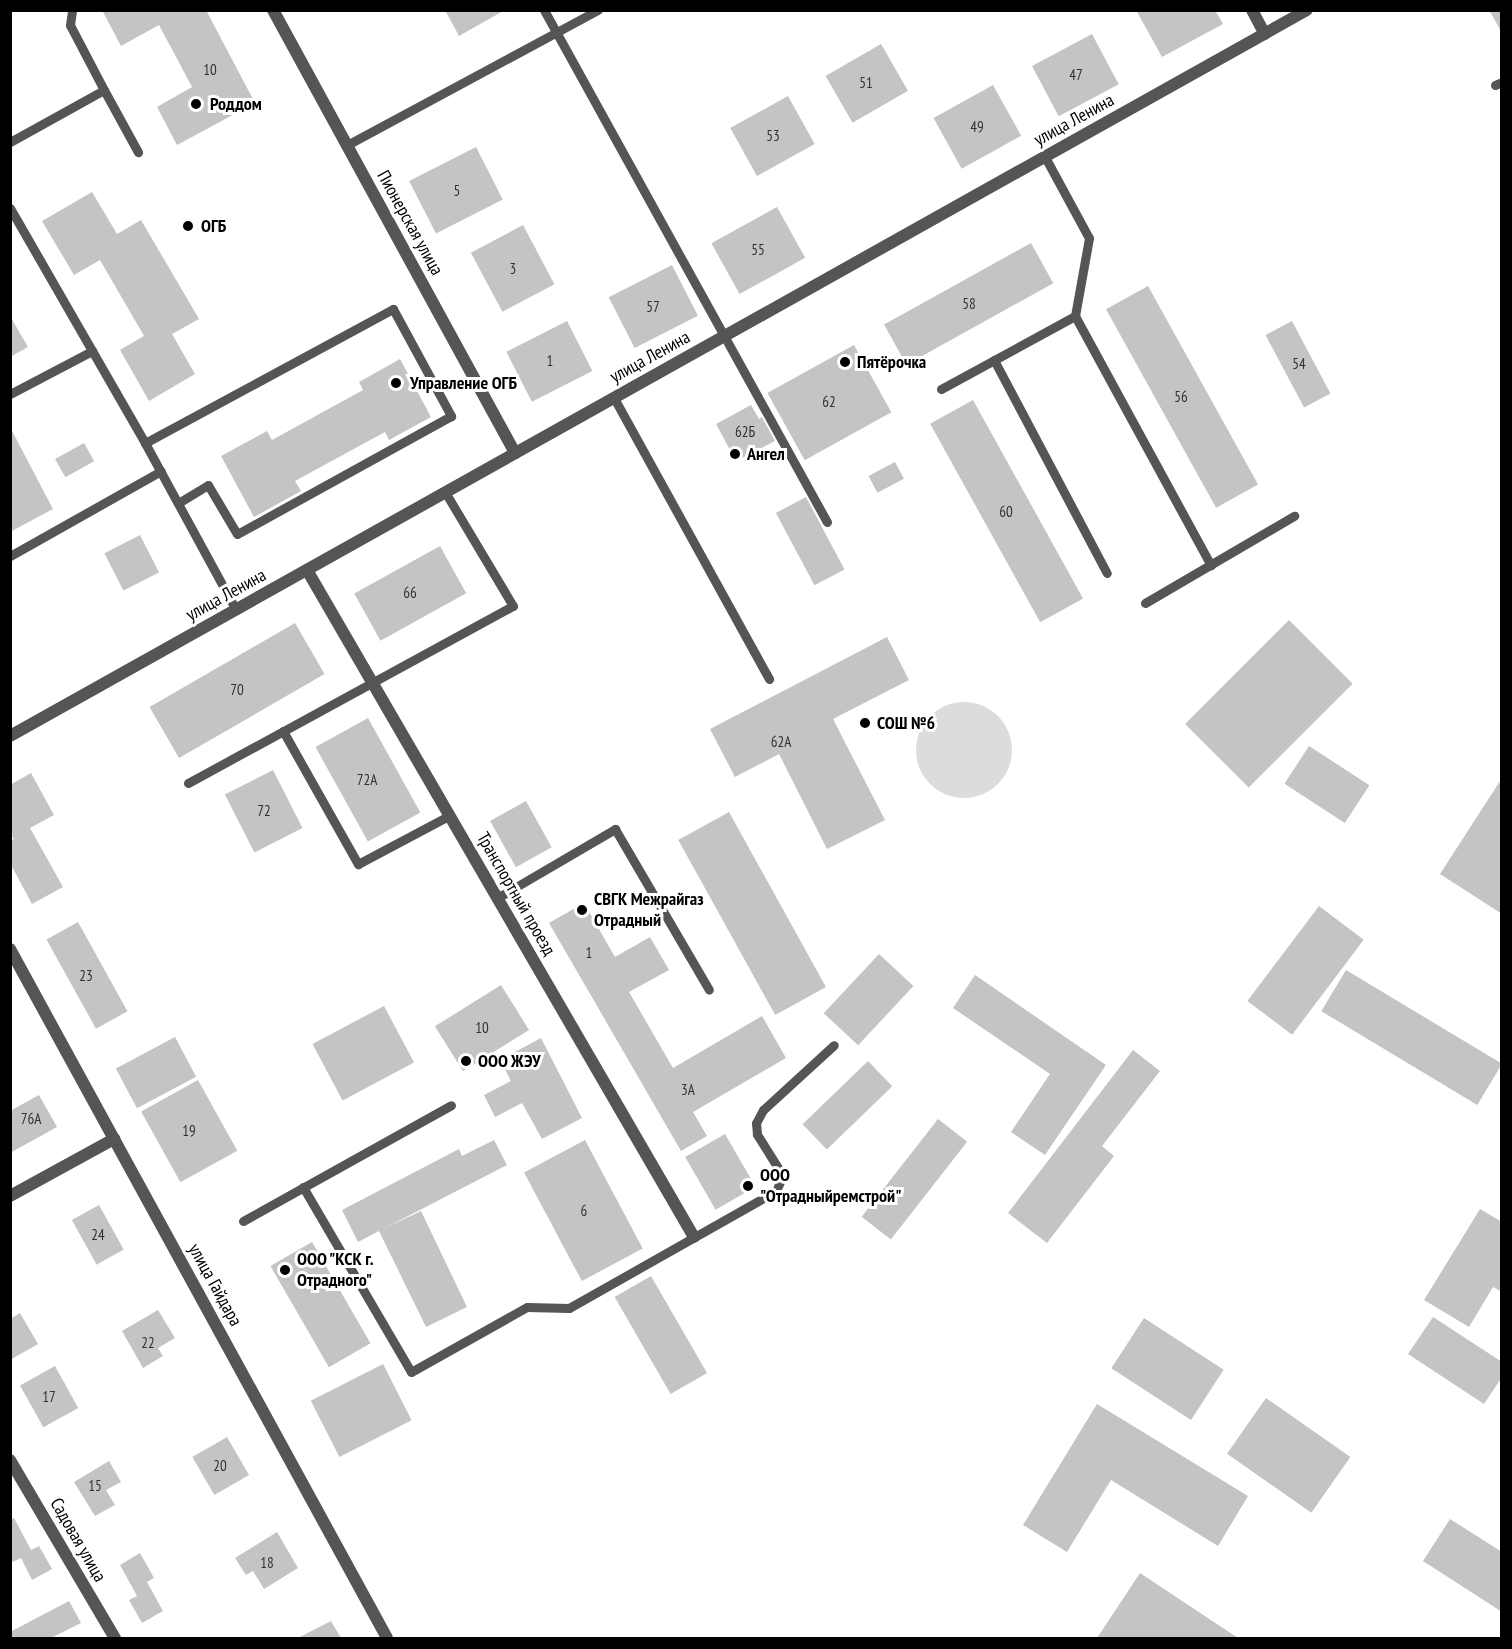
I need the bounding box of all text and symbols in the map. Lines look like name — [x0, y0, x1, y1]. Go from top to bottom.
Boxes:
house number: 10 — [203, 61, 217, 79]
house number: 47 — [1069, 66, 1083, 84]
house number: 51 — [859, 74, 873, 92]
street label: улица Ленина — [1030, 89, 1118, 151]
place label: Роддом — [210, 93, 262, 115]
marker: Роддом — [187, 95, 205, 113]
house number: 49 — [970, 118, 984, 136]
house number: 53 — [766, 127, 780, 145]
street label: Пионерская улица — [372, 167, 448, 279]
house number: 5 — [454, 182, 460, 200]
place label: ОГБ — [201, 215, 226, 237]
marker: ОГБ — [179, 217, 197, 235]
house number: 55 — [751, 241, 765, 259]
house number: 3 — [510, 260, 516, 278]
house number: 58 — [962, 295, 976, 313]
house number: 57 — [646, 298, 660, 316]
street label: улица Ленина — [606, 326, 694, 388]
place label: Пятёрочка — [857, 351, 926, 373]
house number: 1 — [547, 352, 553, 370]
marker: Пятёрочка — [838, 355, 852, 369]
house number: 54 — [1292, 355, 1306, 373]
place label: Управление ОГБ — [410, 372, 517, 394]
marker: Управление ОГБ — [387, 374, 405, 392]
house number: 56 — [1174, 388, 1188, 406]
house number: 62 — [822, 393, 836, 411]
house number: 62Б — [735, 423, 755, 441]
place label: Ангел — [747, 443, 785, 465]
marker: Ангел — [728, 447, 742, 461]
house number: 60 — [999, 503, 1013, 521]
street label: улица Ленина — [182, 564, 270, 626]
house number: 66 — [403, 584, 417, 602]
house number: 70 — [230, 681, 244, 699]
place label: СОШ №6 — [877, 712, 935, 734]
marker: СОШ №6 — [858, 716, 872, 730]
house number: 62А — [771, 733, 791, 751]
house number: 72А — [357, 771, 377, 789]
house number: 72 — [257, 802, 271, 820]
street label: Транспортный проезд — [472, 829, 560, 959]
place label: СВГК Межрайгаз Отрадный — [594, 889, 704, 932]
marker: СВГК Межрайгаз Отрадный — [575, 903, 589, 917]
house number: 1 — [586, 944, 592, 962]
house number: 23 — [79, 967, 93, 985]
house number: 10 — [475, 1019, 489, 1037]
place label: ООО ЖЭУ — [478, 1050, 541, 1072]
marker: ООО ЖЭУ — [459, 1054, 473, 1068]
house number: 3А — [681, 1081, 695, 1099]
house number: 76А — [21, 1110, 41, 1128]
house number: 19 — [182, 1122, 196, 1140]
place label: ООО "Отрадныйремстрой" — [760, 1165, 902, 1208]
marker: ООО "Отрадныйремстрой" — [741, 1179, 755, 1193]
house number: 6 — [581, 1202, 587, 1220]
house number: 24 — [91, 1226, 105, 1244]
street label: улица Гайдара — [184, 1240, 246, 1330]
place label: ООО "КСК г. Отрадного" — [297, 1249, 375, 1292]
marker: ООО "КСК г. Отрадного" — [278, 1263, 292, 1277]
house number: 22 — [141, 1334, 155, 1352]
house number: 17 — [42, 1388, 56, 1406]
house number: 20 — [213, 1457, 227, 1475]
house number: 15 — [88, 1477, 102, 1495]
street label: Садовая улица — [45, 1494, 111, 1586]
house number: 18 — [260, 1554, 274, 1572]

